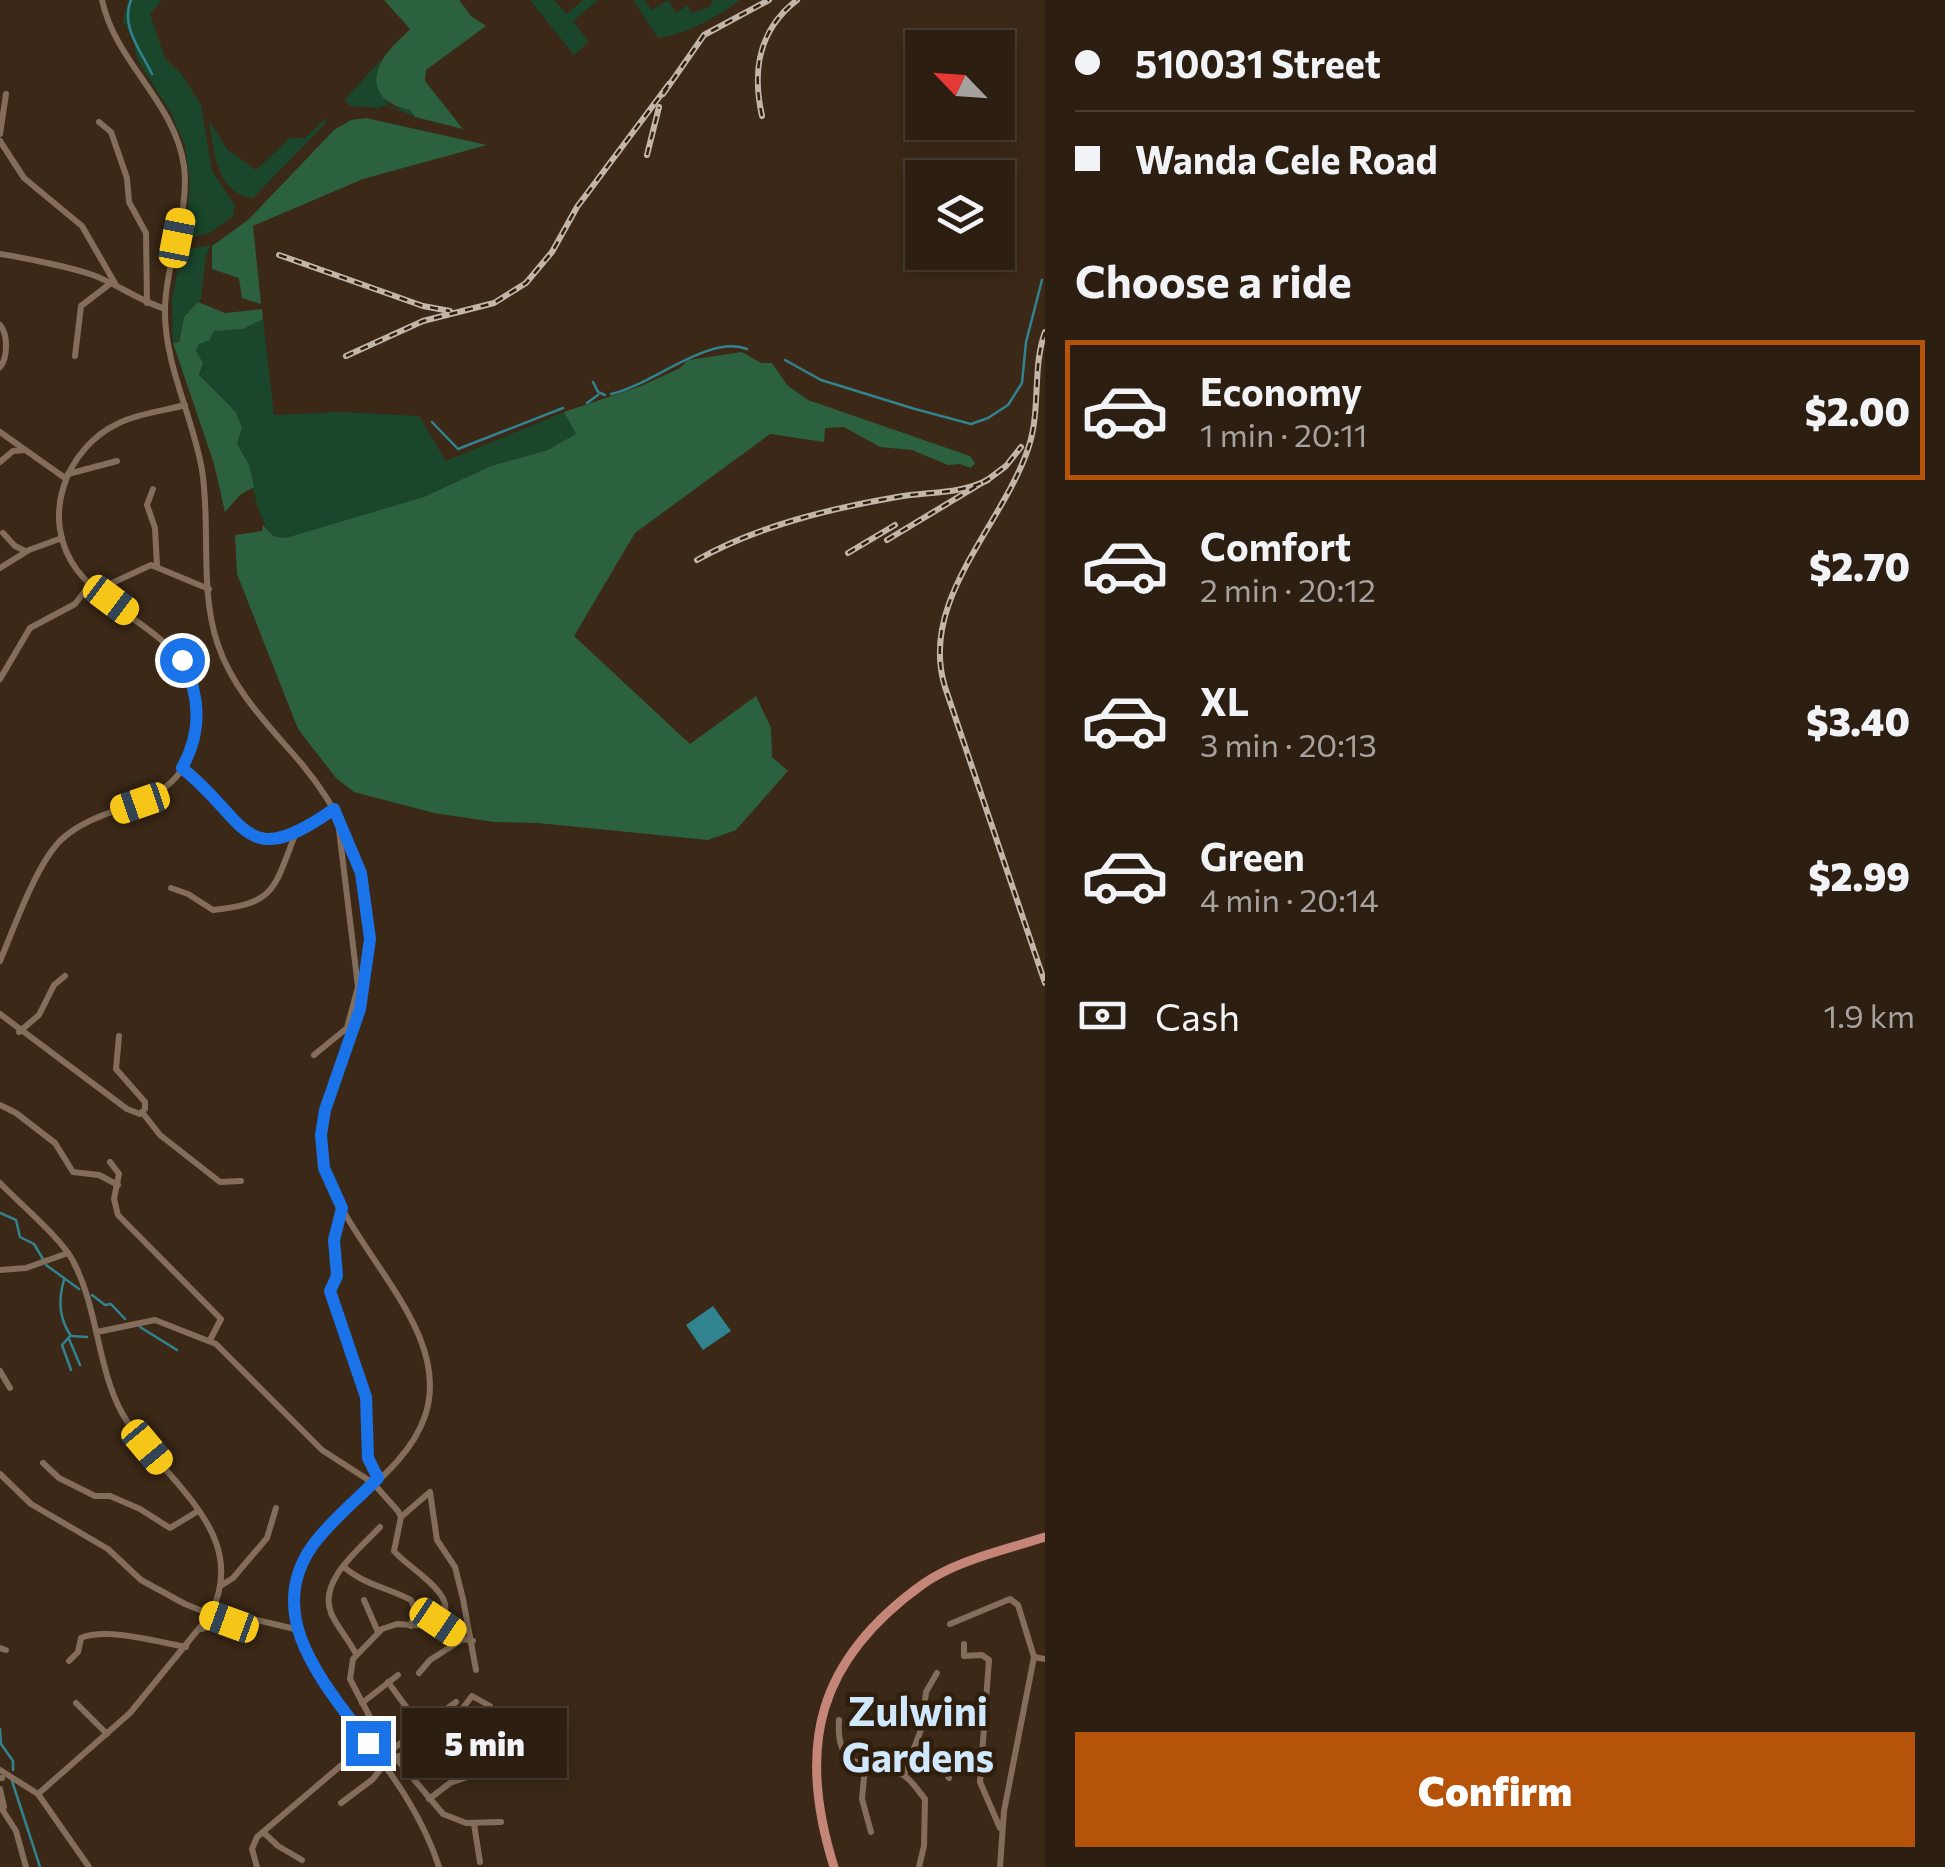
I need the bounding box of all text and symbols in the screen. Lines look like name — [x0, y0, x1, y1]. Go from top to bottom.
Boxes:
north arrow — [905, 30, 1015, 140]
map controls — [905, 30, 1015, 270]
text: 510031 Street — [1135, 39, 1381, 86]
text: Wanda Cele Road — [1135, 135, 1438, 182]
button: layers — [905, 160, 1015, 270]
car — [157, 206, 197, 270]
text: Choose a ride — [1075, 252, 1352, 307]
icon: car — [1080, 365, 1170, 455]
text: Economy — [1200, 367, 1362, 414]
text: $2.00 — [1805, 387, 1910, 434]
text: 1 min · 20:11 — [1200, 414, 1368, 454]
icon: car — [1080, 520, 1170, 610]
text: Comfort — [1200, 522, 1351, 569]
text: $2.70 — [1809, 542, 1910, 589]
text: 2 min · 20:12 — [1200, 569, 1376, 609]
car — [78, 570, 144, 630]
route start — [160, 638, 205, 683]
icon: car — [1080, 675, 1170, 765]
text: XL — [1200, 677, 1249, 724]
text: $3.40 — [1806, 697, 1910, 744]
text: 3 min · 20:13 — [1200, 724, 1377, 764]
car — [107, 779, 173, 827]
icon: car — [1080, 830, 1170, 920]
text: Green — [1200, 832, 1305, 879]
text: $2.99 — [1808, 852, 1910, 899]
text: 4 min · 20:14 — [1200, 879, 1379, 919]
icon: cash — [1075, 988, 1130, 1043]
text: Cash — [1155, 992, 1240, 1039]
text: 1.9 km — [1824, 995, 1915, 1035]
car — [116, 1414, 178, 1480]
car — [405, 1593, 471, 1651]
car — [196, 1598, 262, 1646]
district label: Zulwini Gardens — [842, 1685, 994, 1780]
callout: 5 min — [403, 1708, 568, 1778]
route end — [346, 1721, 391, 1766]
text: 5 min — [444, 1723, 525, 1763]
button: Confirm — [1075, 1732, 1915, 1847]

